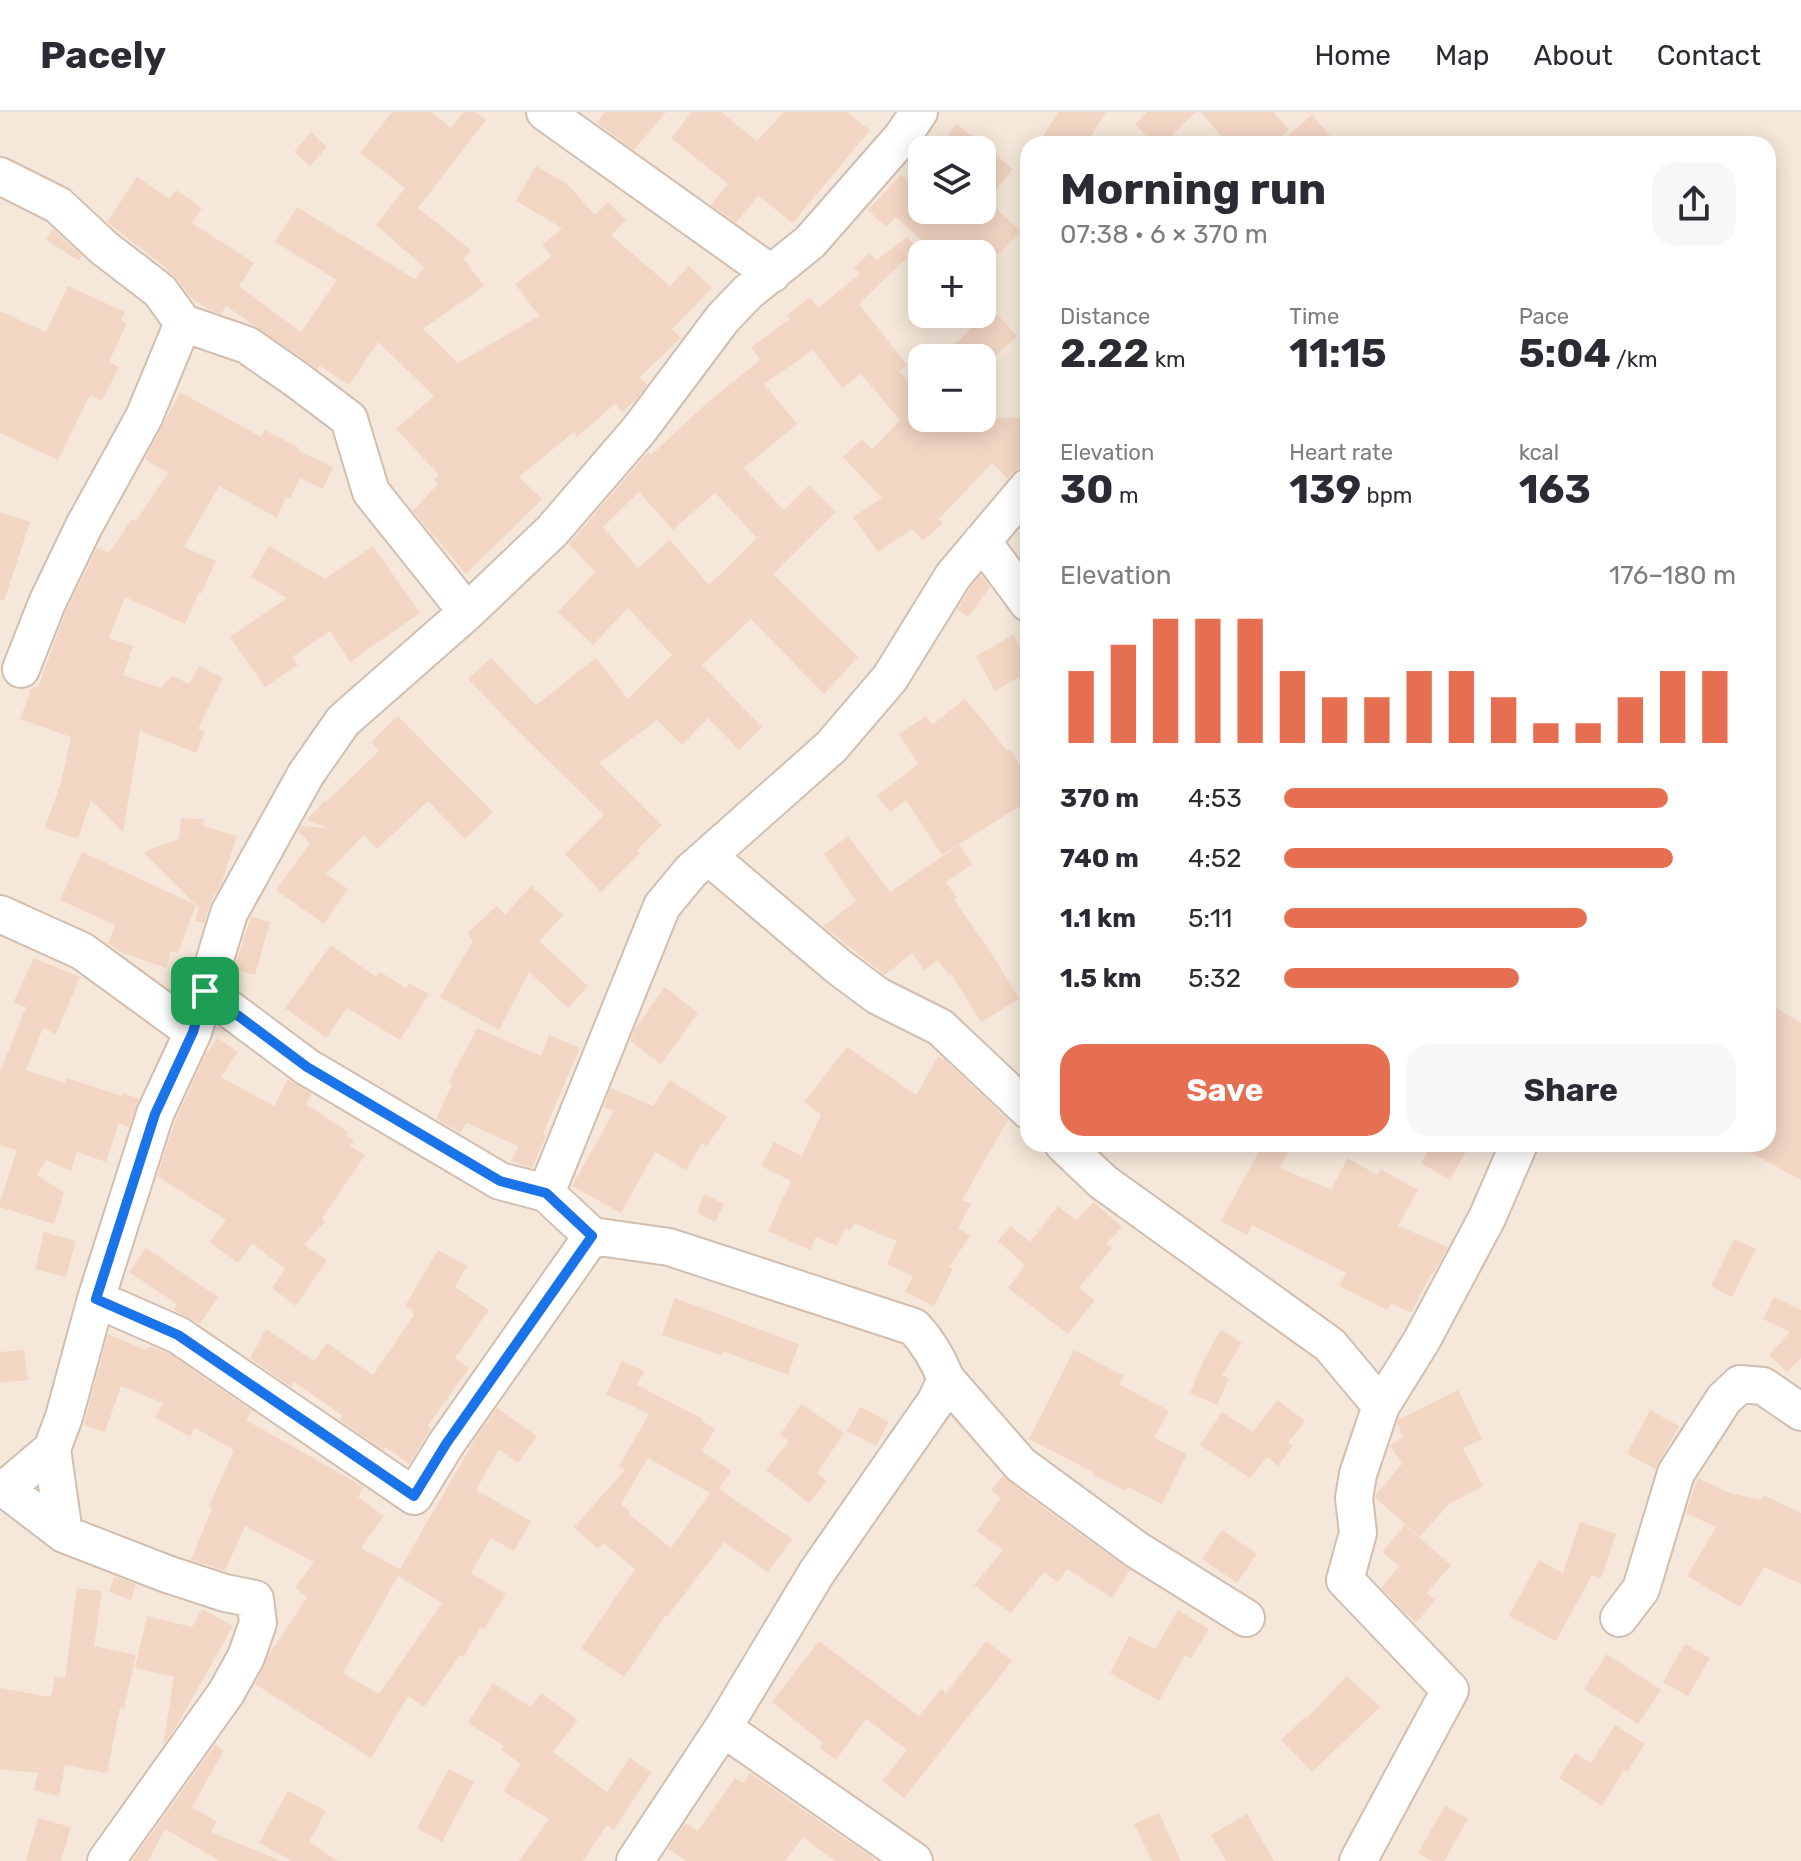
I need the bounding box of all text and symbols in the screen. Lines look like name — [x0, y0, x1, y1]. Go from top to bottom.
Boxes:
text: Pacely — [40, 32, 166, 78]
text: Home — [1314, 39, 1391, 72]
text: Map — [1435, 39, 1489, 72]
text: About — [1533, 39, 1613, 72]
text: Contact — [1657, 39, 1761, 72]
map controls — [908, 136, 996, 432]
button: layers — [908, 136, 996, 224]
button: share — [1652, 162, 1736, 246]
text: Morning run — [1060, 163, 1326, 215]
text: 07:38 · 6 × 370 m — [1060, 219, 1268, 250]
button: + — [908, 240, 996, 328]
text: Distance — [1060, 303, 1150, 330]
text: Time — [1289, 303, 1339, 330]
text: Pace — [1519, 303, 1569, 330]
text: 2.22 — [1060, 330, 1149, 377]
text: 11:15 — [1289, 330, 1387, 377]
text: 5:04 — [1519, 330, 1611, 377]
button: − — [908, 344, 996, 432]
text: km — [1149, 346, 1186, 373]
text: /km — [1611, 346, 1658, 373]
text: Elevation — [1060, 439, 1154, 466]
text: Heart rate — [1289, 439, 1393, 466]
text: kcal — [1519, 439, 1559, 466]
text: 30 — [1060, 466, 1114, 513]
text: 139 — [1289, 466, 1361, 513]
text: 163 — [1519, 466, 1591, 513]
text: m — [1114, 482, 1139, 509]
text: bpm — [1361, 482, 1412, 509]
text: Elevation — [1060, 560, 1171, 591]
text: 176–180 m — [1609, 560, 1736, 591]
text: 370 m — [1060, 783, 1139, 814]
text: 4:53 — [1188, 783, 1242, 814]
text: 740 m — [1060, 843, 1139, 874]
text: 4:52 — [1188, 843, 1242, 874]
text: 1.1 km — [1060, 903, 1136, 934]
text: 5:11 — [1188, 903, 1232, 934]
pin — [171, 957, 239, 1025]
text: 1.5 km — [1060, 963, 1142, 994]
text: 5:32 — [1188, 963, 1241, 994]
icon: arrive — [183, 969, 227, 1013]
button: Save — [1060, 1044, 1390, 1136]
button: Share — [1406, 1044, 1736, 1136]

